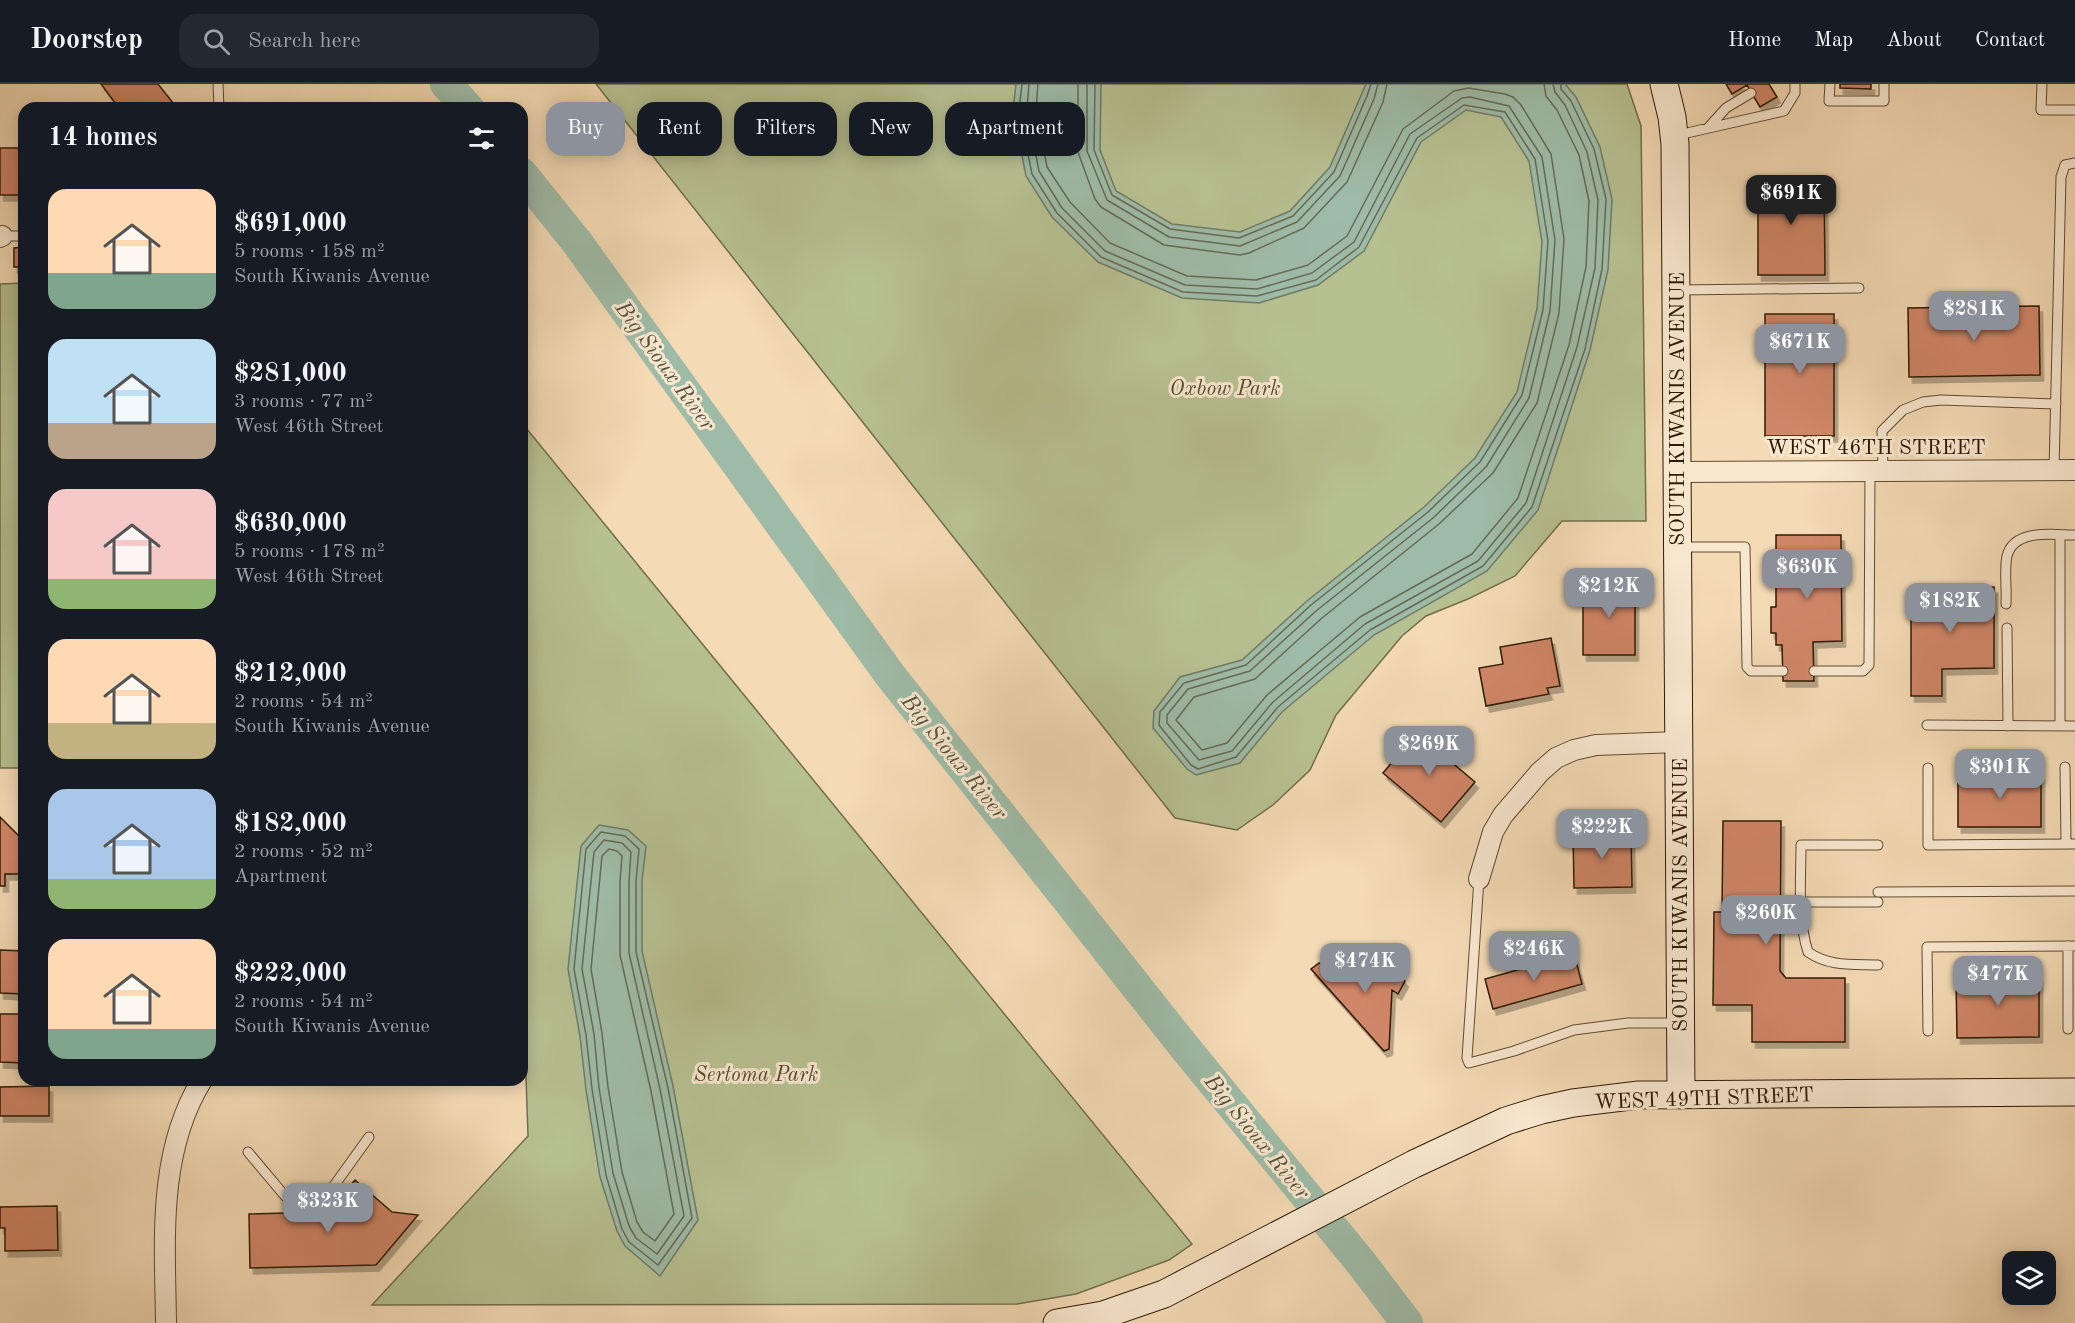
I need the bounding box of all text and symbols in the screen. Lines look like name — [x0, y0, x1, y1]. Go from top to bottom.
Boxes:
search box — [179, 14, 599, 68]
icon: search — [200, 25, 233, 58]
text: Doorstep — [30, 27, 143, 55]
text: Search here — [248, 30, 361, 52]
text: Home — [1728, 30, 1781, 51]
text: Map — [1814, 30, 1853, 51]
text: About — [1886, 30, 1942, 51]
text: Contact — [1975, 30, 2045, 51]
chip: Buy — [546, 102, 625, 156]
chip: Rent — [637, 102, 722, 156]
chip: Filters — [734, 102, 837, 156]
chip: New — [849, 102, 933, 156]
chip: Apartment — [945, 102, 1085, 156]
icon: filters — [465, 122, 498, 155]
text: 14 homes — [48, 125, 157, 151]
pin: $691K — [1749, 175, 1833, 226]
text: $691K — [1760, 184, 1822, 204]
text: $691,000 — [234, 211, 347, 237]
icon: home — [96, 213, 168, 285]
text: 5 rooms · 158 m² — [234, 242, 384, 262]
text: South Kiwanis Avenue — [234, 267, 430, 287]
street label: SOUTH KIWANIS AVENUE — [1668, 272, 1689, 546]
pin: $281K — [1932, 291, 2016, 342]
water label: Big Sioux River — [610, 297, 719, 435]
text: $281K — [1943, 300, 2005, 320]
pin: $671K — [1758, 324, 1842, 375]
text: $671K — [1769, 333, 1831, 353]
text: $281,000 — [234, 361, 347, 387]
icon: home — [96, 363, 168, 435]
park label: Oxbow Park — [1170, 379, 1280, 400]
text: 3 rooms · 77 m² — [234, 392, 373, 412]
text: West 46th Street — [234, 417, 384, 437]
street label: WEST 46TH STREET — [1766, 438, 1986, 459]
text: $630,000 — [234, 511, 347, 537]
icon: home — [96, 513, 168, 585]
text: 5 rooms · 178 m² — [234, 542, 384, 562]
pin: $630K — [1765, 549, 1849, 600]
text: $630K — [1776, 558, 1838, 578]
text: West 46th Street — [234, 567, 384, 587]
pin: $212K — [1567, 568, 1651, 619]
text: $212K — [1578, 577, 1640, 597]
pin: $182K — [1908, 583, 1992, 634]
text: $182K — [1919, 592, 1981, 612]
text: $212,000 — [234, 661, 347, 687]
icon: home — [96, 663, 168, 735]
water label: Big Sioux River — [896, 690, 1011, 824]
text: 2 rooms · 54 m² — [234, 692, 373, 712]
text: South Kiwanis Avenue — [234, 717, 430, 737]
pin: $269K — [1387, 726, 1471, 777]
text: $269K — [1398, 735, 1460, 755]
pin: $301K — [1958, 749, 2042, 800]
street label: SOUTH KIWANIS AVENUE — [1671, 758, 1692, 1032]
text: $301K — [1969, 758, 2031, 778]
pin: $222K — [1560, 809, 1644, 860]
text: $182,000 — [234, 811, 347, 837]
icon: home — [96, 813, 168, 885]
text: $222K — [1571, 818, 1633, 838]
text: 2 rooms · 52 m² — [234, 842, 373, 862]
text: Apartment — [234, 867, 328, 887]
pin: $260K — [1724, 895, 1808, 946]
text: $260K — [1735, 904, 1797, 924]
pin: $246K — [1492, 931, 1576, 982]
text: $246K — [1503, 940, 1565, 960]
pin: $474K — [1323, 943, 1407, 994]
text: $474K — [1334, 952, 1396, 972]
pin: $477K — [1956, 956, 2040, 1007]
text: $222,000 — [234, 961, 347, 987]
icon: home — [96, 963, 168, 1035]
text: $477K — [1967, 965, 2029, 985]
text: 2 rooms · 54 m² — [234, 992, 373, 1012]
text: South Kiwanis Avenue — [234, 1017, 430, 1037]
park label: Sertoma Park — [694, 1065, 818, 1086]
water label: Big Sioux River — [1199, 1070, 1314, 1204]
street label: WEST 49TH STREET — [1594, 1085, 1814, 1114]
pin: $323K — [286, 1183, 370, 1234]
text: $323K — [297, 1192, 359, 1212]
map controls — [2002, 1251, 2056, 1305]
button: layers — [2002, 1251, 2056, 1305]

